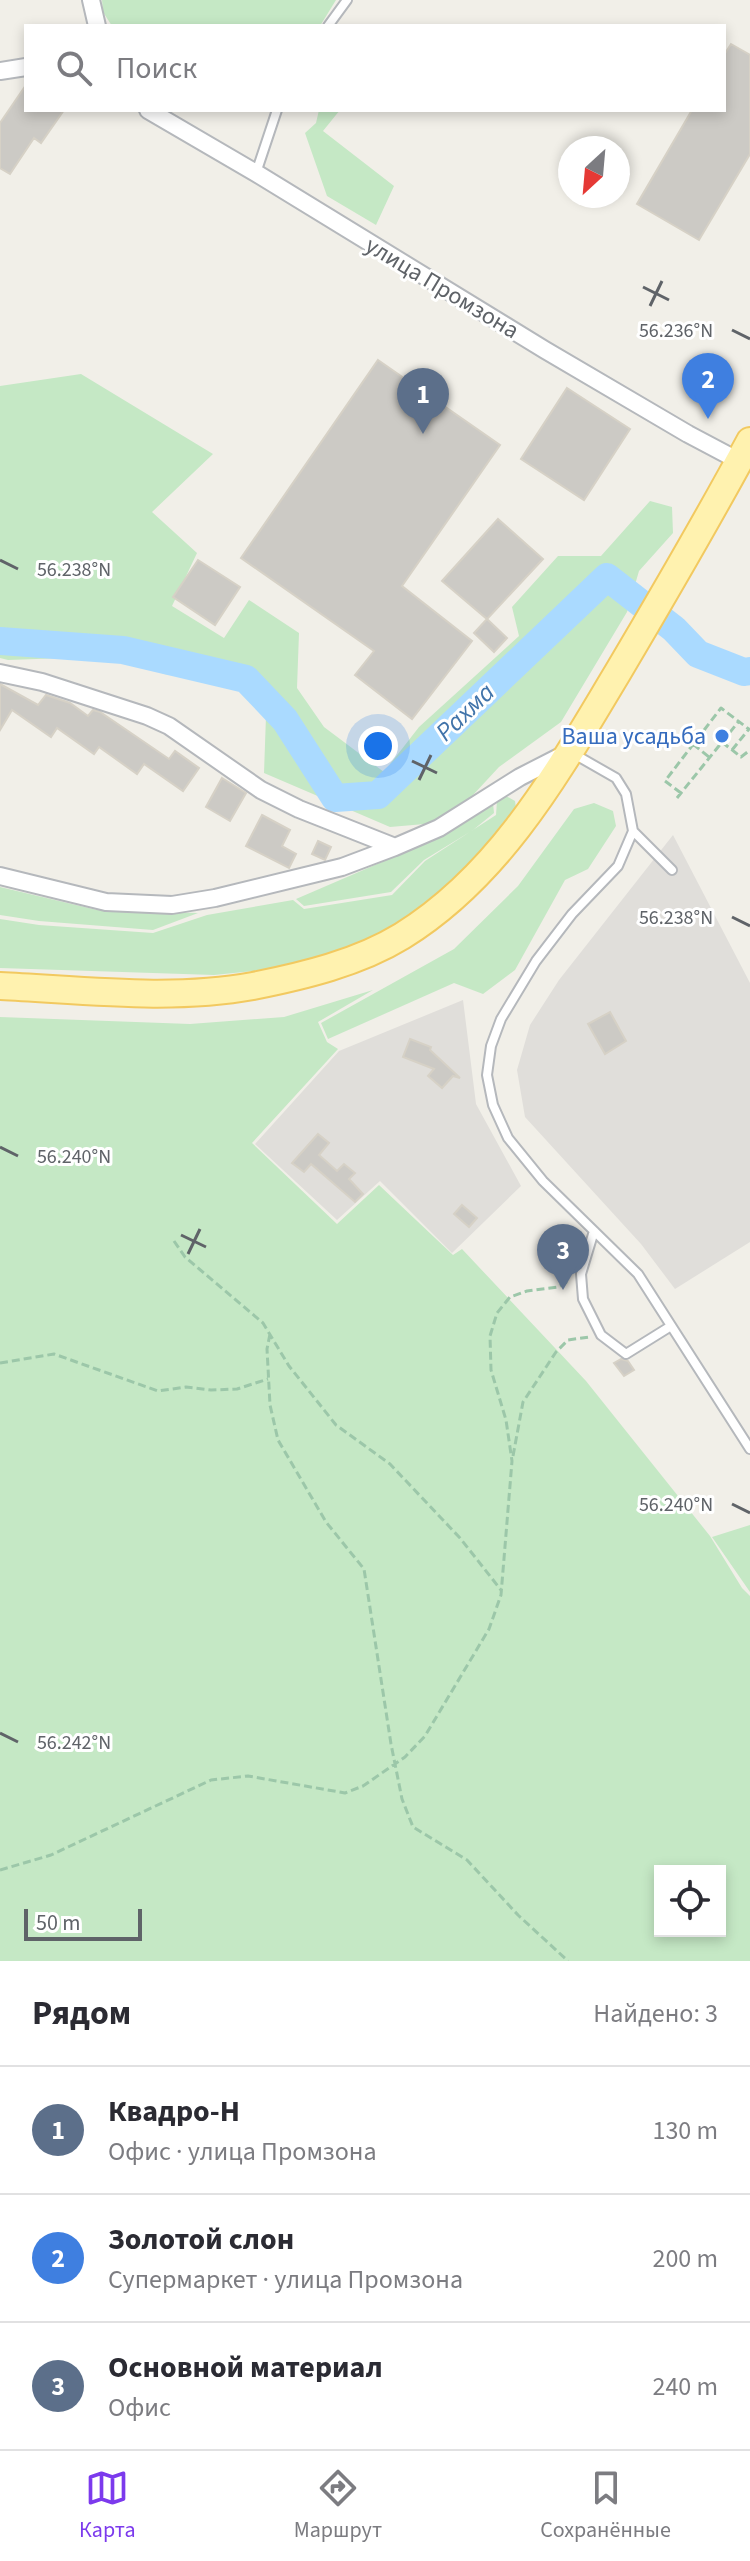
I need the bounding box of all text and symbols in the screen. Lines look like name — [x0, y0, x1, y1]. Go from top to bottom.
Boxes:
search box — [24, 24, 726, 112]
icon: search — [52, 46, 96, 90]
text: Поиск — [116, 47, 197, 90]
north arrow — [558, 136, 630, 208]
street label: улица Промзона — [358, 228, 526, 348]
text: 56.236°N — [639, 317, 713, 345]
pin: 2 — [682, 353, 734, 419]
pin: 1 — [397, 368, 449, 434]
text: 56.238°N — [37, 556, 111, 584]
water label: Рахма — [427, 674, 503, 750]
place label: Ваша усадьба — [562, 719, 706, 754]
your location — [358, 726, 398, 766]
marker: Ваша усадьба — [713, 727, 731, 745]
text: 56.238°N — [639, 904, 713, 932]
text: 56.240°N — [37, 1143, 111, 1171]
pin: 3 — [537, 1224, 589, 1290]
text: 56.240°N — [639, 1491, 713, 1519]
text: 56.242°N — [37, 1729, 111, 1757]
map controls — [654, 1865, 726, 1937]
button: locate — [654, 1865, 726, 1937]
scale bar — [24, 1905, 142, 1941]
text: 50 m — [36, 1907, 81, 1939]
text: Рядом — [32, 1989, 131, 2038]
text: Найдено: 3 — [593, 1995, 718, 2032]
text: Квадро-Н — [108, 2090, 240, 2133]
text: 1 — [51, 2112, 65, 2149]
text: 130 m — [652, 2112, 718, 2149]
text: Офис · улица Промзона — [108, 2133, 377, 2170]
text: Золотой слон — [108, 2218, 294, 2261]
text: 2 — [51, 2240, 65, 2277]
text: 200 m — [652, 2240, 718, 2277]
text: Супермаркет · улица Промзона — [108, 2261, 463, 2298]
text: Основной материал — [108, 2346, 383, 2389]
text: 3 — [51, 2368, 65, 2405]
text: 240 m — [652, 2368, 718, 2405]
text: Офис — [108, 2389, 171, 2426]
tab: Карта — [79, 2466, 136, 2546]
tab: Маршрут — [294, 2466, 382, 2546]
tab: Сохранённые — [540, 2466, 671, 2546]

